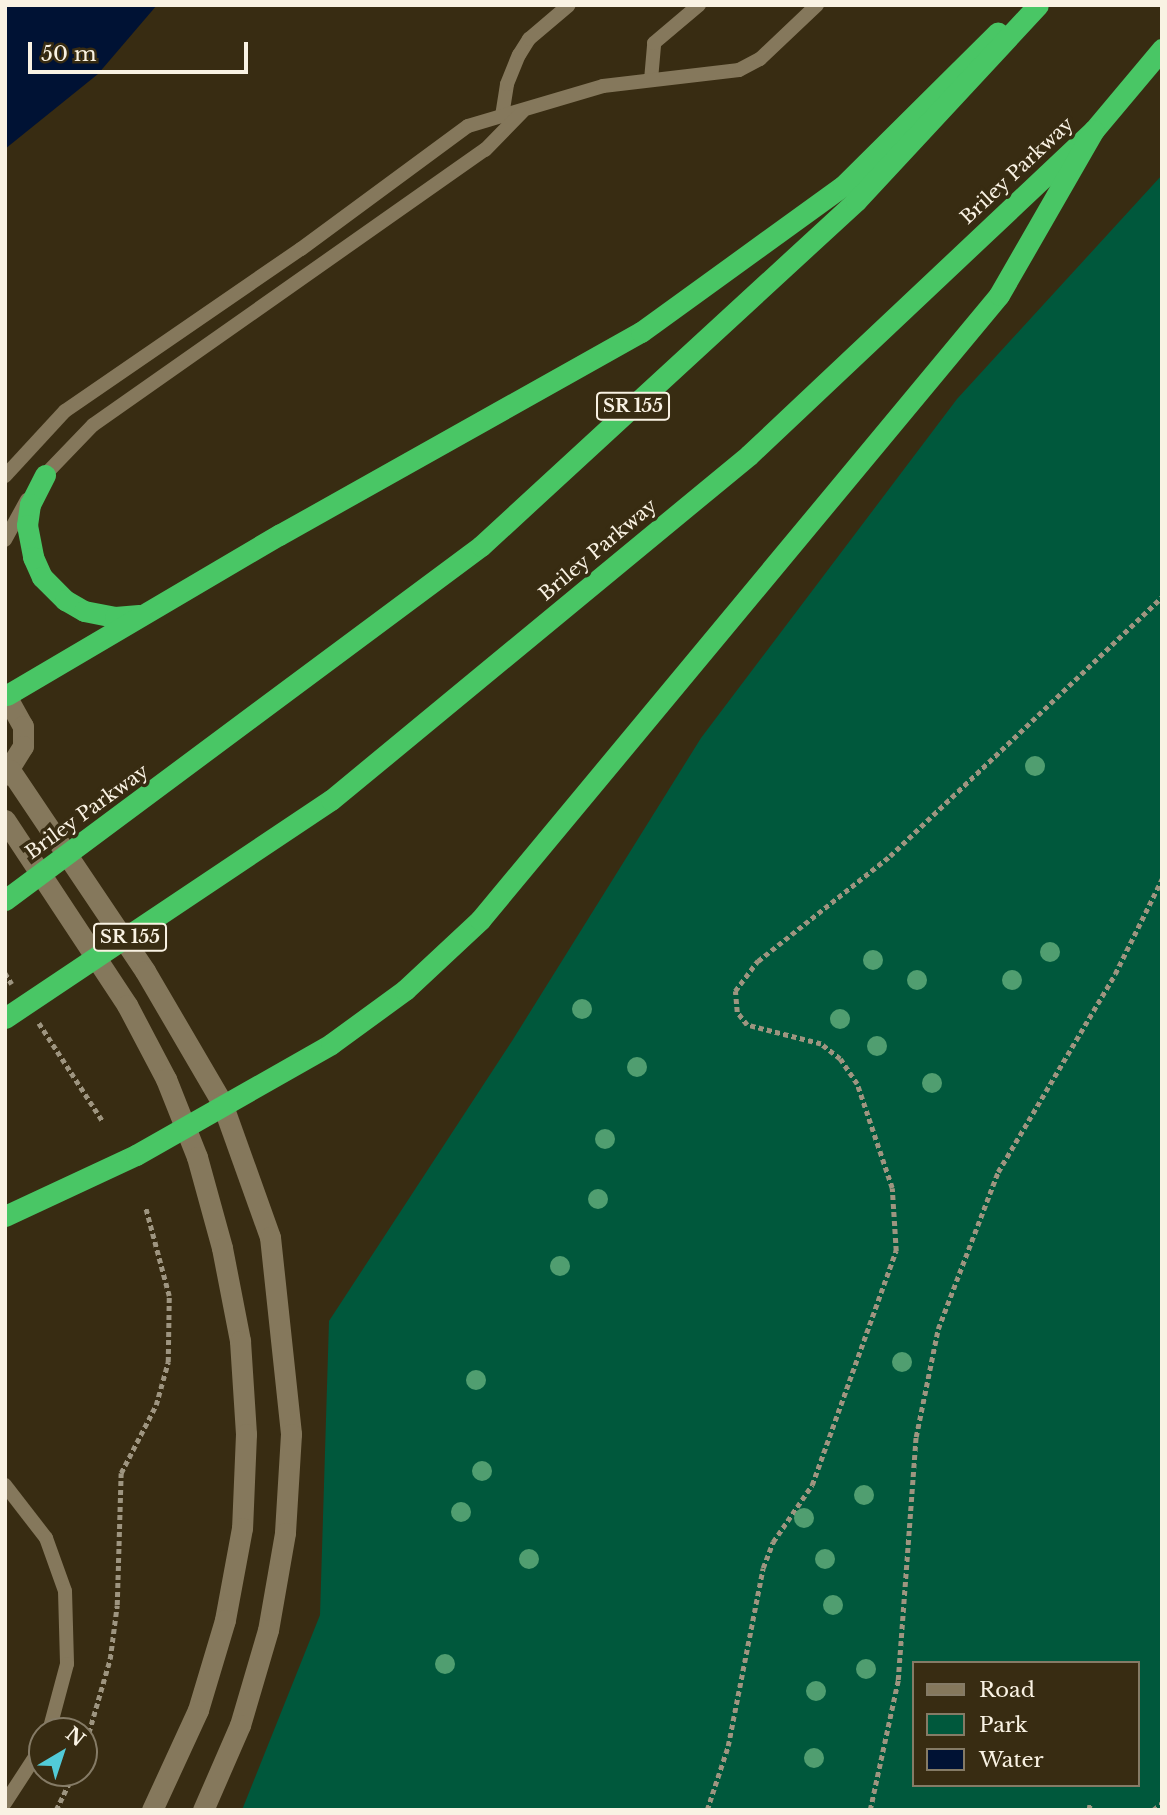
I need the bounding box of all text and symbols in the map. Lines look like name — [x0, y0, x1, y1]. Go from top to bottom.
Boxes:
scale bar — [32, 28, 252, 72]
text: 50 m — [41, 41, 96, 67]
street label: Briley Parkway — [956, 113, 1078, 229]
road number: SR 155 — [594, 392, 672, 420]
street label: Briley Parkway — [534, 494, 662, 606]
street label: Briley Parkway — [21, 760, 153, 864]
road number: SR 155 — [92, 922, 168, 952]
legend — [912, 1661, 1139, 1787]
text: Road — [979, 1677, 1035, 1703]
text: Park — [979, 1712, 1028, 1738]
north arrow — [28, 1717, 98, 1787]
text: N — [61, 1722, 89, 1751]
text: Water — [979, 1747, 1043, 1773]

